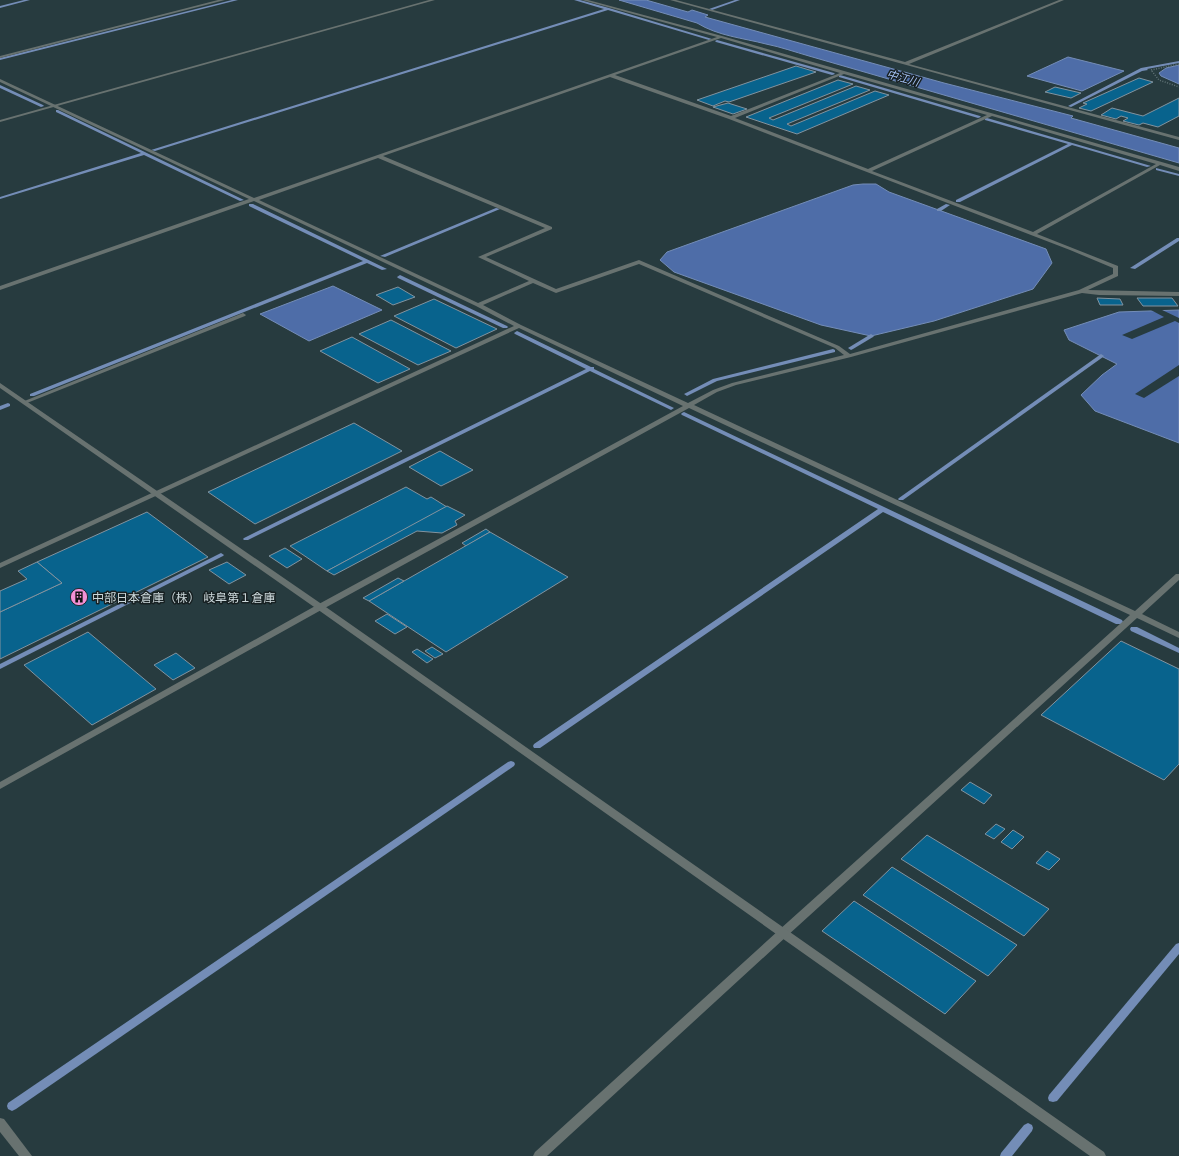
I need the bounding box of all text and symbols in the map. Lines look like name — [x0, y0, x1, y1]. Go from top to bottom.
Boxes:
water label: 中江川 — [885, 67, 922, 90]
building icon: 中部日本倉庫（株） 岐阜第１倉庫 — [69, 587, 89, 607]
place label: 中部日本倉庫（株） 岐阜第１倉庫 — [92, 590, 275, 605]

